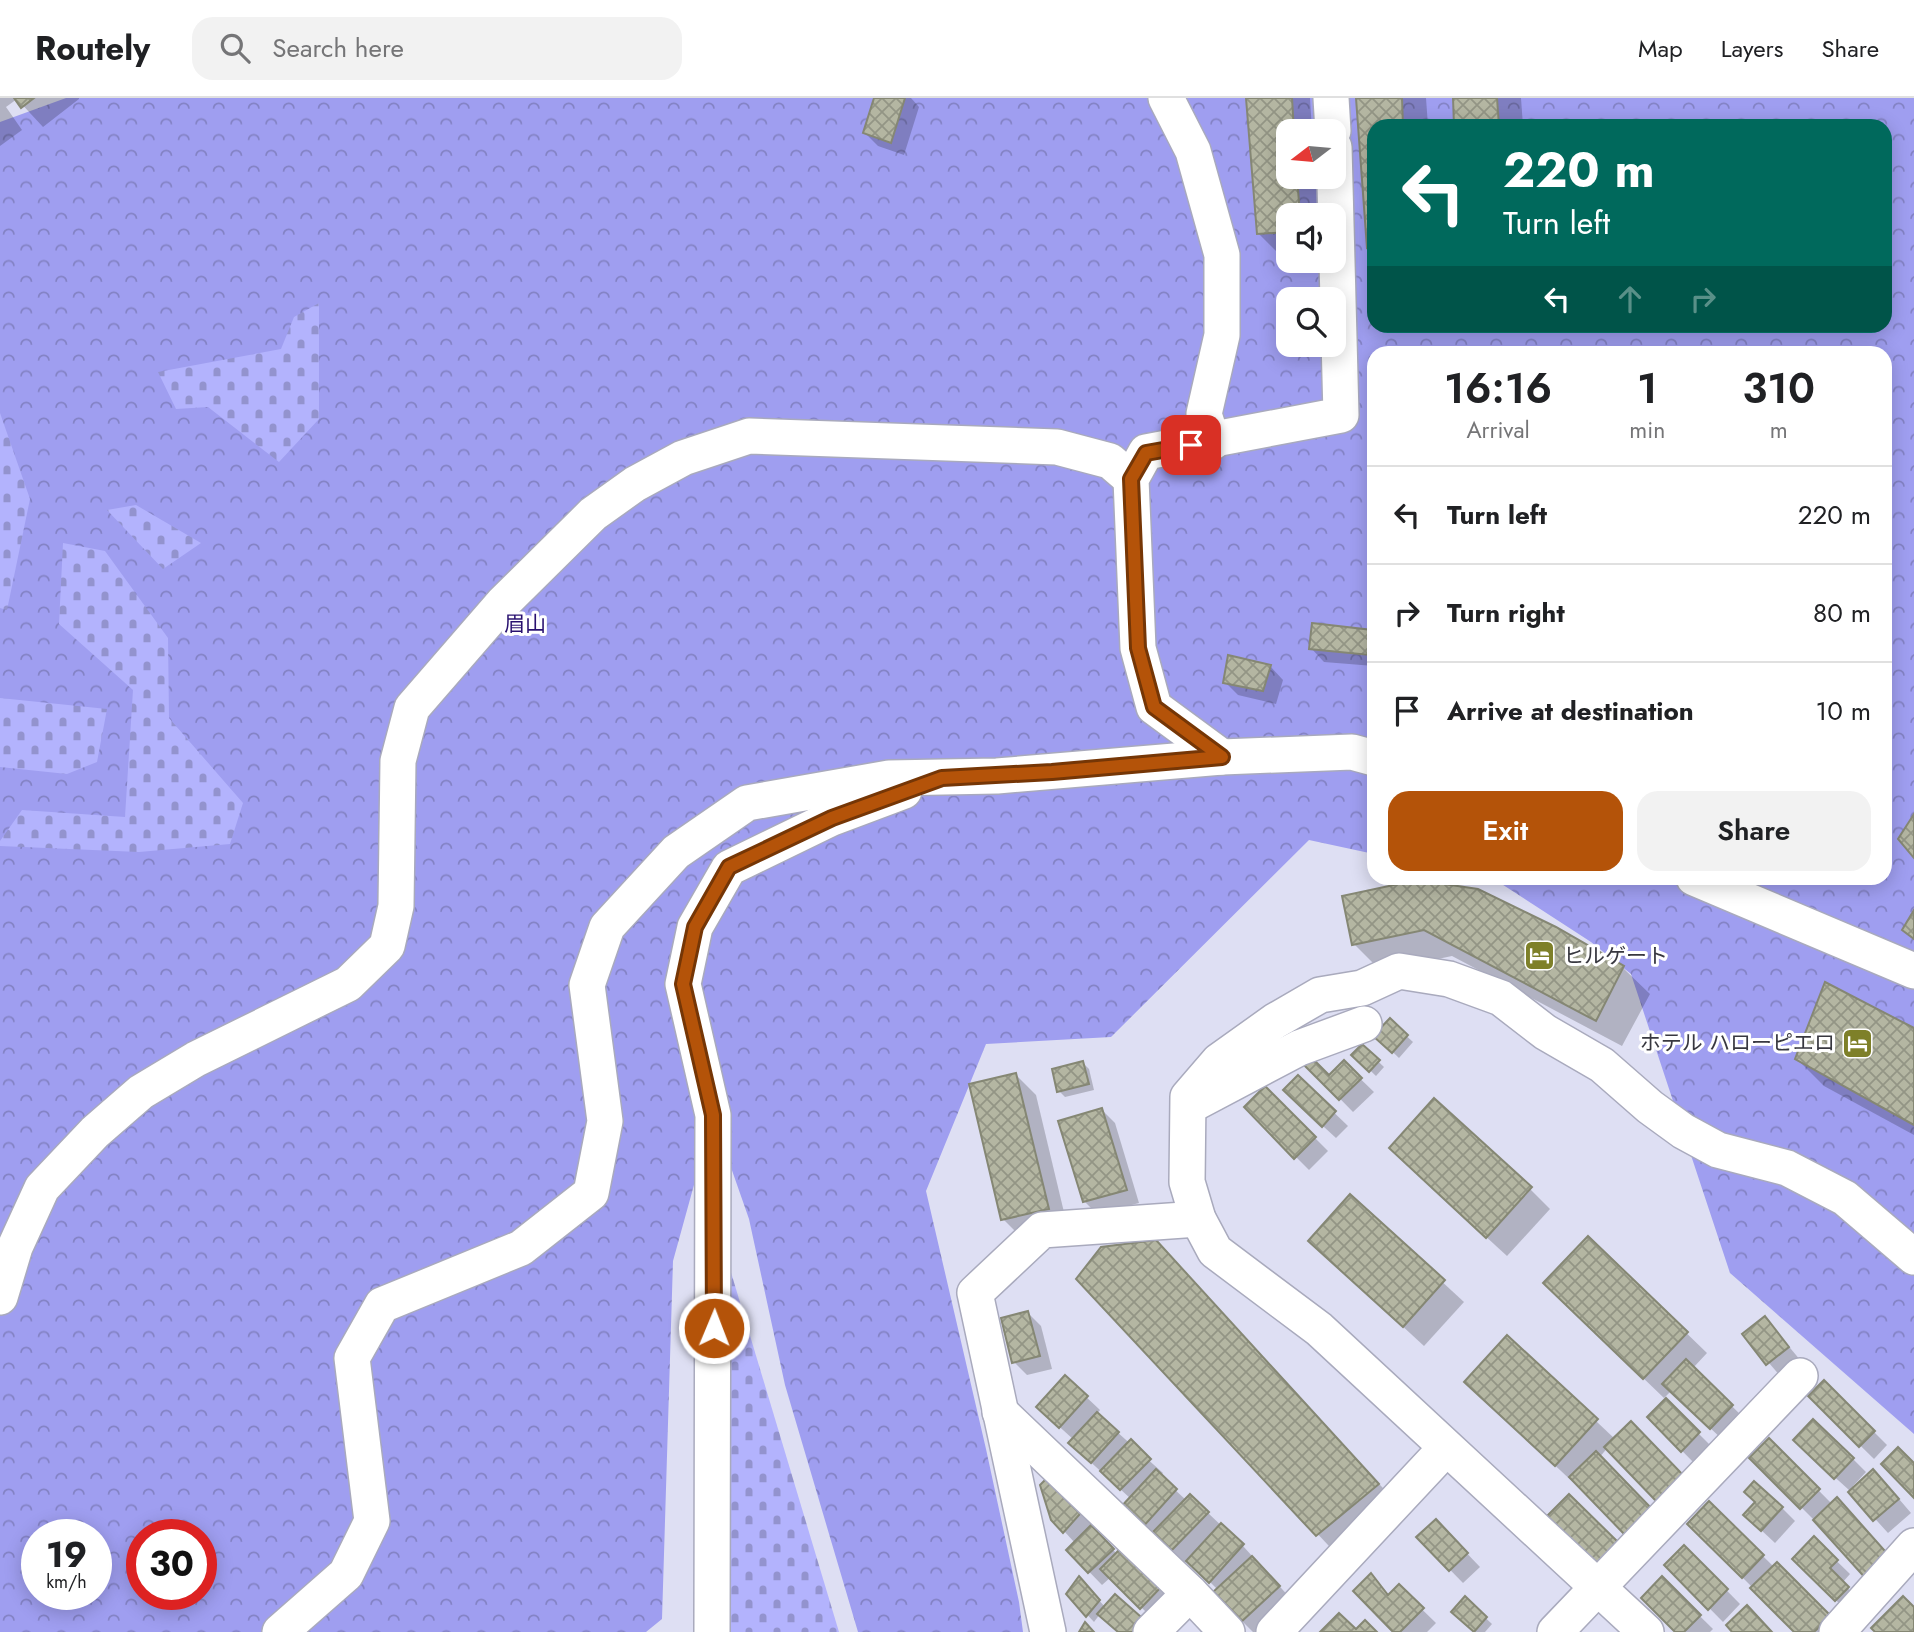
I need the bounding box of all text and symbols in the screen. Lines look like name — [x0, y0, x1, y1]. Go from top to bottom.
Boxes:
search box — [192, 17, 682, 80]
text: Routely — [35, 25, 150, 72]
icon: search — [216, 29, 254, 67]
text: Search here — [272, 29, 404, 67]
text: Map — [1638, 31, 1683, 66]
text: Layers — [1721, 31, 1783, 66]
text: Share — [1821, 31, 1879, 66]
north arrow — [1276, 119, 1346, 189]
map controls — [1276, 119, 1346, 357]
text: 220 m — [1503, 135, 1655, 205]
icon: left — [1388, 147, 1479, 238]
text: Turn left — [1503, 200, 1610, 246]
button: sound — [1276, 203, 1346, 273]
icon: left — [1538, 280, 1576, 318]
icon: ahead — [1611, 280, 1649, 318]
icon: right — [1684, 280, 1722, 318]
button: search — [1276, 287, 1346, 357]
text: 16:16 — [1444, 358, 1552, 419]
text: 1 — [1637, 358, 1658, 419]
text: 310 — [1742, 358, 1815, 419]
text: Arrival — [1466, 413, 1530, 447]
text: min — [1629, 413, 1665, 447]
text: m — [1770, 413, 1788, 447]
pin — [1161, 415, 1221, 475]
icon: arrive — [1172, 426, 1210, 464]
icon: left — [1388, 496, 1426, 534]
text: Turn left — [1447, 496, 1547, 534]
text: 220 m — [1798, 496, 1871, 534]
icon: right — [1388, 594, 1426, 632]
text: Turn right — [1447, 594, 1565, 632]
text: 80 m — [1813, 594, 1871, 632]
park label: 眉山 — [504, 609, 546, 639]
icon: arrive — [1388, 692, 1426, 730]
text: Arrive at destination — [1447, 692, 1694, 730]
text: 10 m — [1816, 692, 1871, 730]
button: Exit — [1388, 791, 1623, 871]
button: Share — [1637, 791, 1871, 871]
hotel icon: ヒルゲート — [1523, 939, 1557, 973]
place label: ヒルゲート — [1563, 941, 1668, 971]
hotel icon: ホテル ハローピエロ — [1841, 1026, 1875, 1060]
place label: ホテル ハローピエロ — [1640, 1028, 1835, 1058]
position arrow — [677, 1291, 751, 1365]
speed limit sign: 30 — [126, 1519, 217, 1610]
text: 19 — [46, 1530, 87, 1580]
text: km/h — [46, 1569, 87, 1595]

